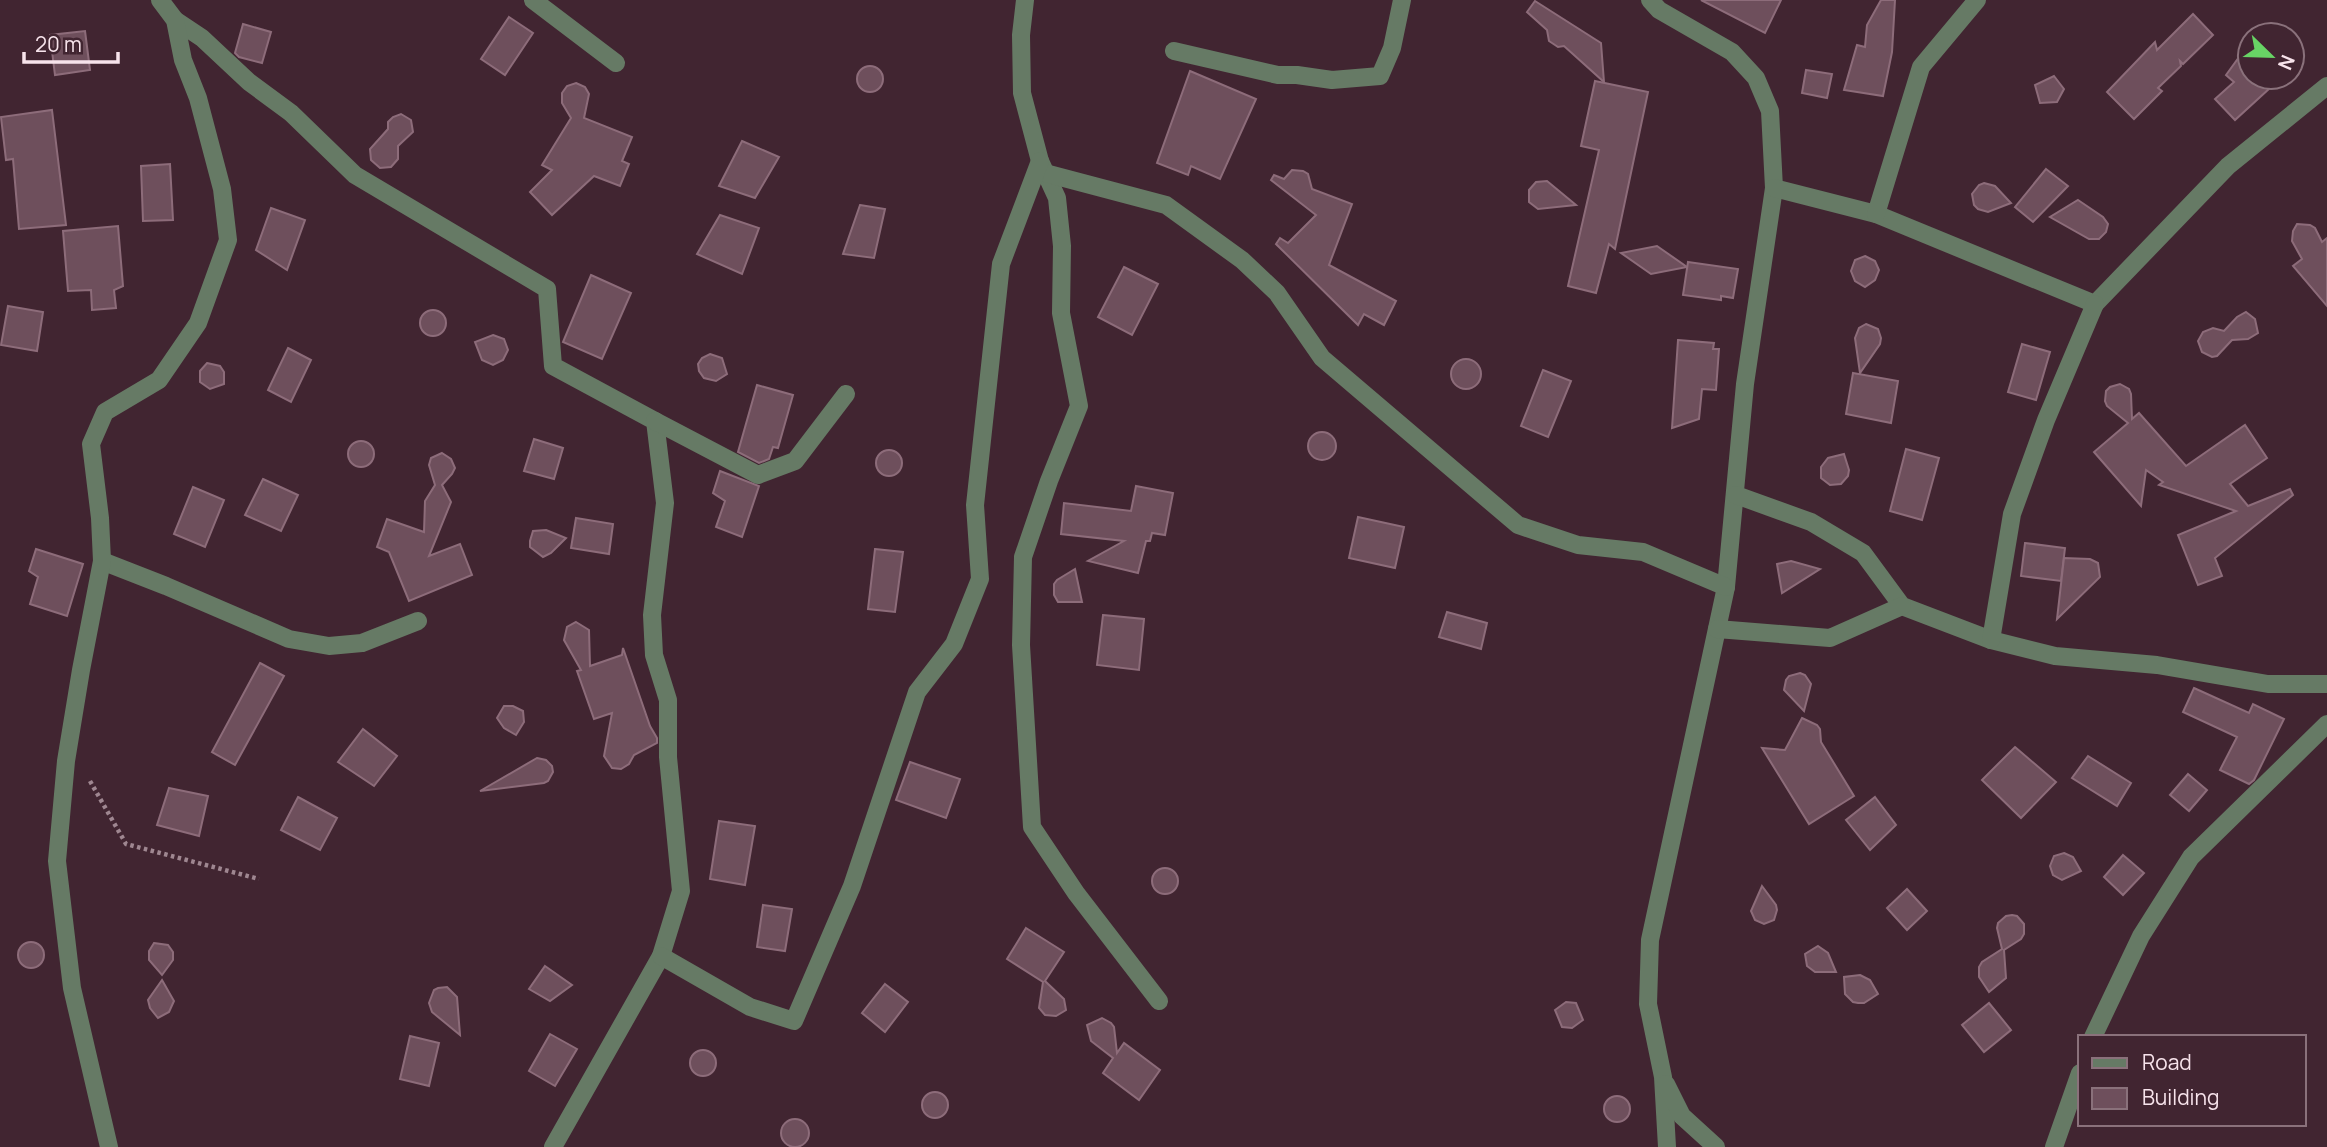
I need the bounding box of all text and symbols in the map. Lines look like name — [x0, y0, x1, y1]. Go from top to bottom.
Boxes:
scale bar — [24, 21, 119, 65]
north arrow — [2236, 21, 2306, 91]
text: 20 m — [35, 30, 82, 58]
text: N — [2272, 51, 2301, 74]
legend — [2078, 1035, 2306, 1126]
text: Road — [2142, 1048, 2192, 1076]
text: Building — [2142, 1083, 2219, 1111]

